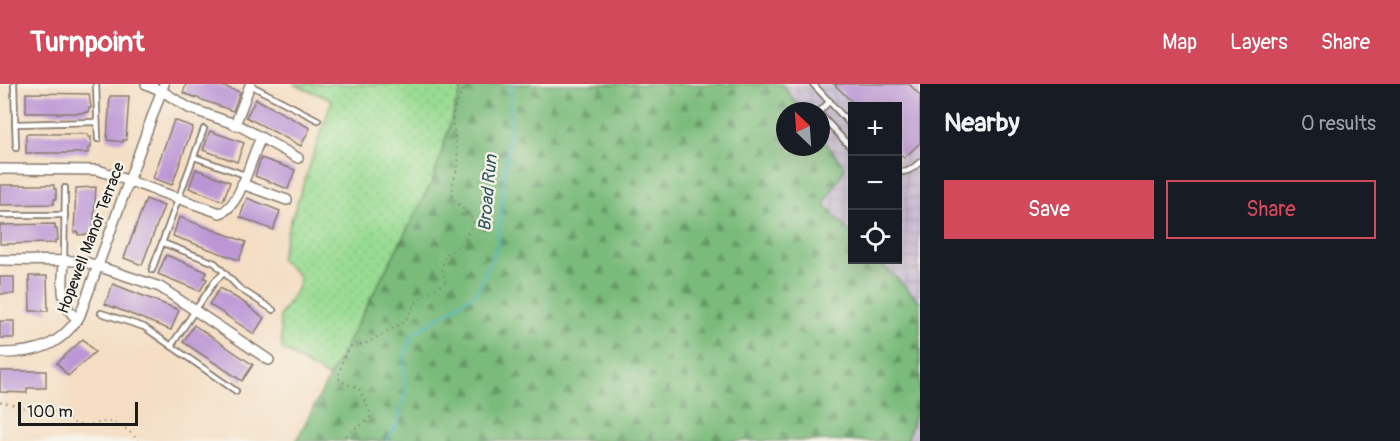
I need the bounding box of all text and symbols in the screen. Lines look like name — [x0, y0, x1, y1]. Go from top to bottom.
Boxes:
text: Turnpoint — [30, 25, 144, 60]
text: Map — [1162, 29, 1197, 56]
text: Layers — [1230, 29, 1288, 56]
text: Share — [1321, 29, 1370, 56]
north arrow — [776, 102, 830, 156]
map controls — [848, 102, 902, 264]
button: + — [848, 102, 902, 156]
text: Nearby — [944, 107, 1020, 139]
text: 0 results — [1301, 111, 1376, 136]
water label: Broad Run — [473, 153, 503, 232]
button: − — [848, 156, 902, 210]
street label: Hopewell Manor Terrace — [53, 159, 129, 316]
button: Save — [944, 180, 1154, 239]
button: Share — [1166, 180, 1376, 239]
button: locate — [848, 210, 902, 264]
scale bar — [18, 399, 138, 426]
text: 100 m — [27, 402, 73, 422]

